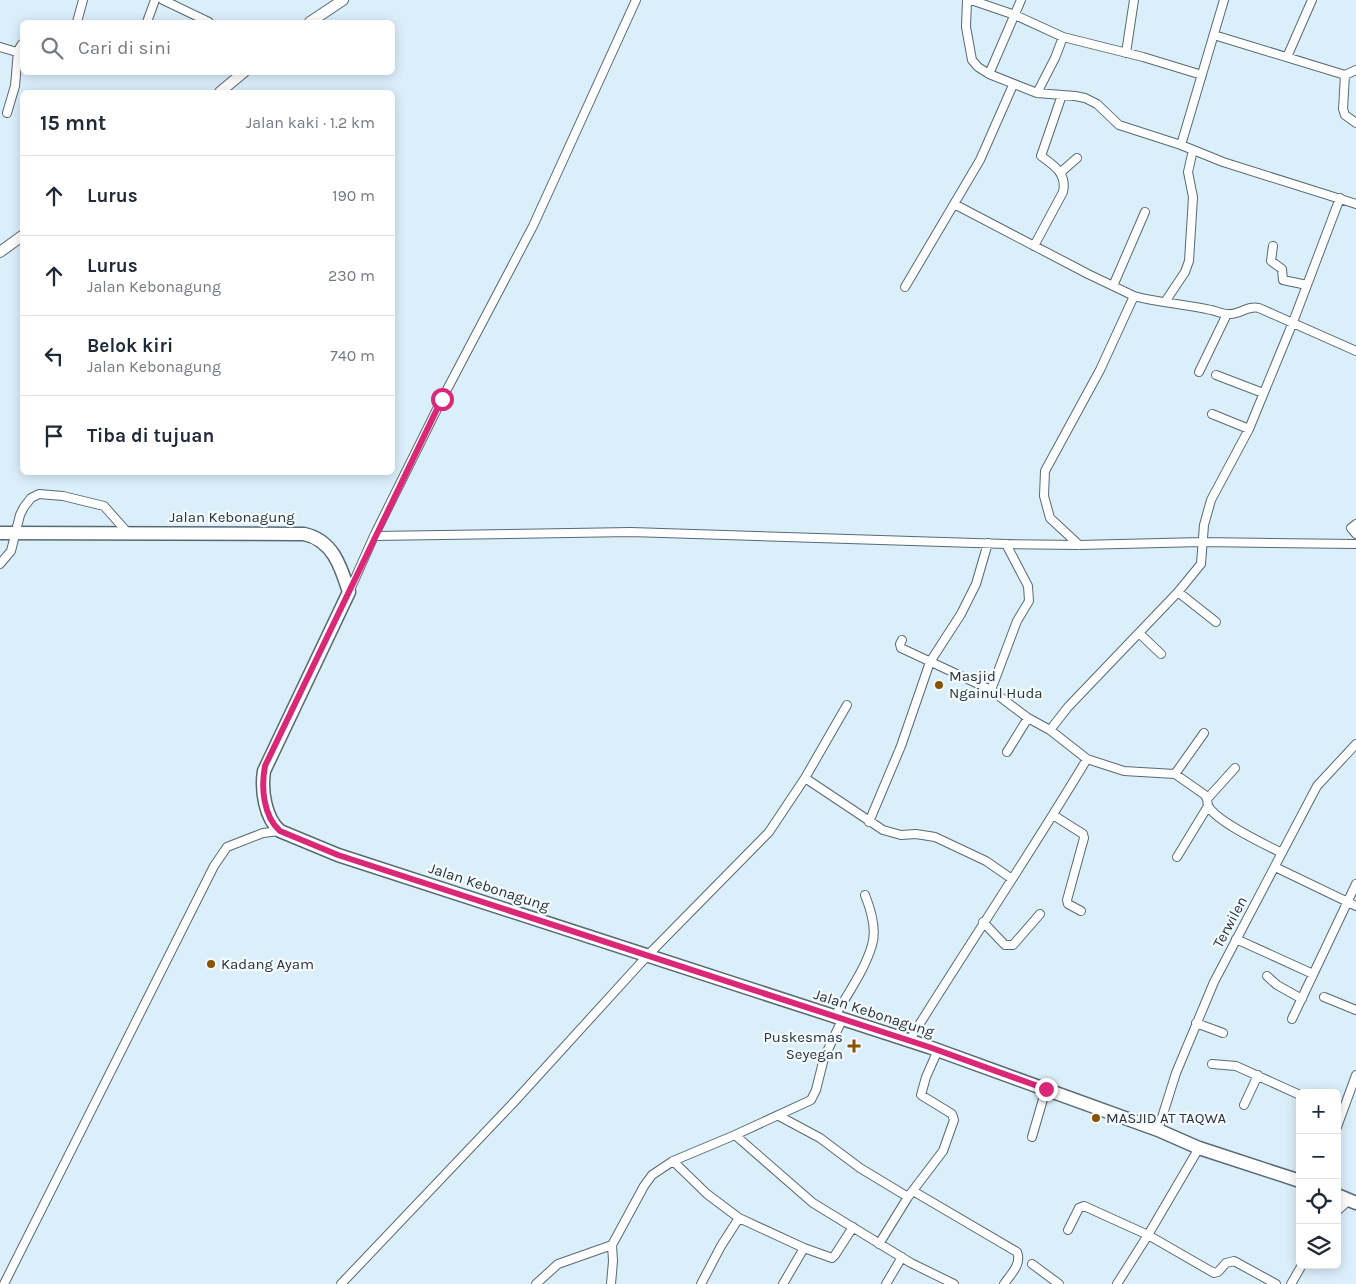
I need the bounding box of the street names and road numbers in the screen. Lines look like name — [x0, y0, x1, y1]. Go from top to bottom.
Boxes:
street label: Jalan Kebonagung — [169, 508, 295, 526]
street label: Jalan Kebonagung — [426, 859, 552, 915]
street label: Terwilen — [1209, 893, 1251, 951]
street label: Jalan Kebonagung — [811, 985, 937, 1041]

